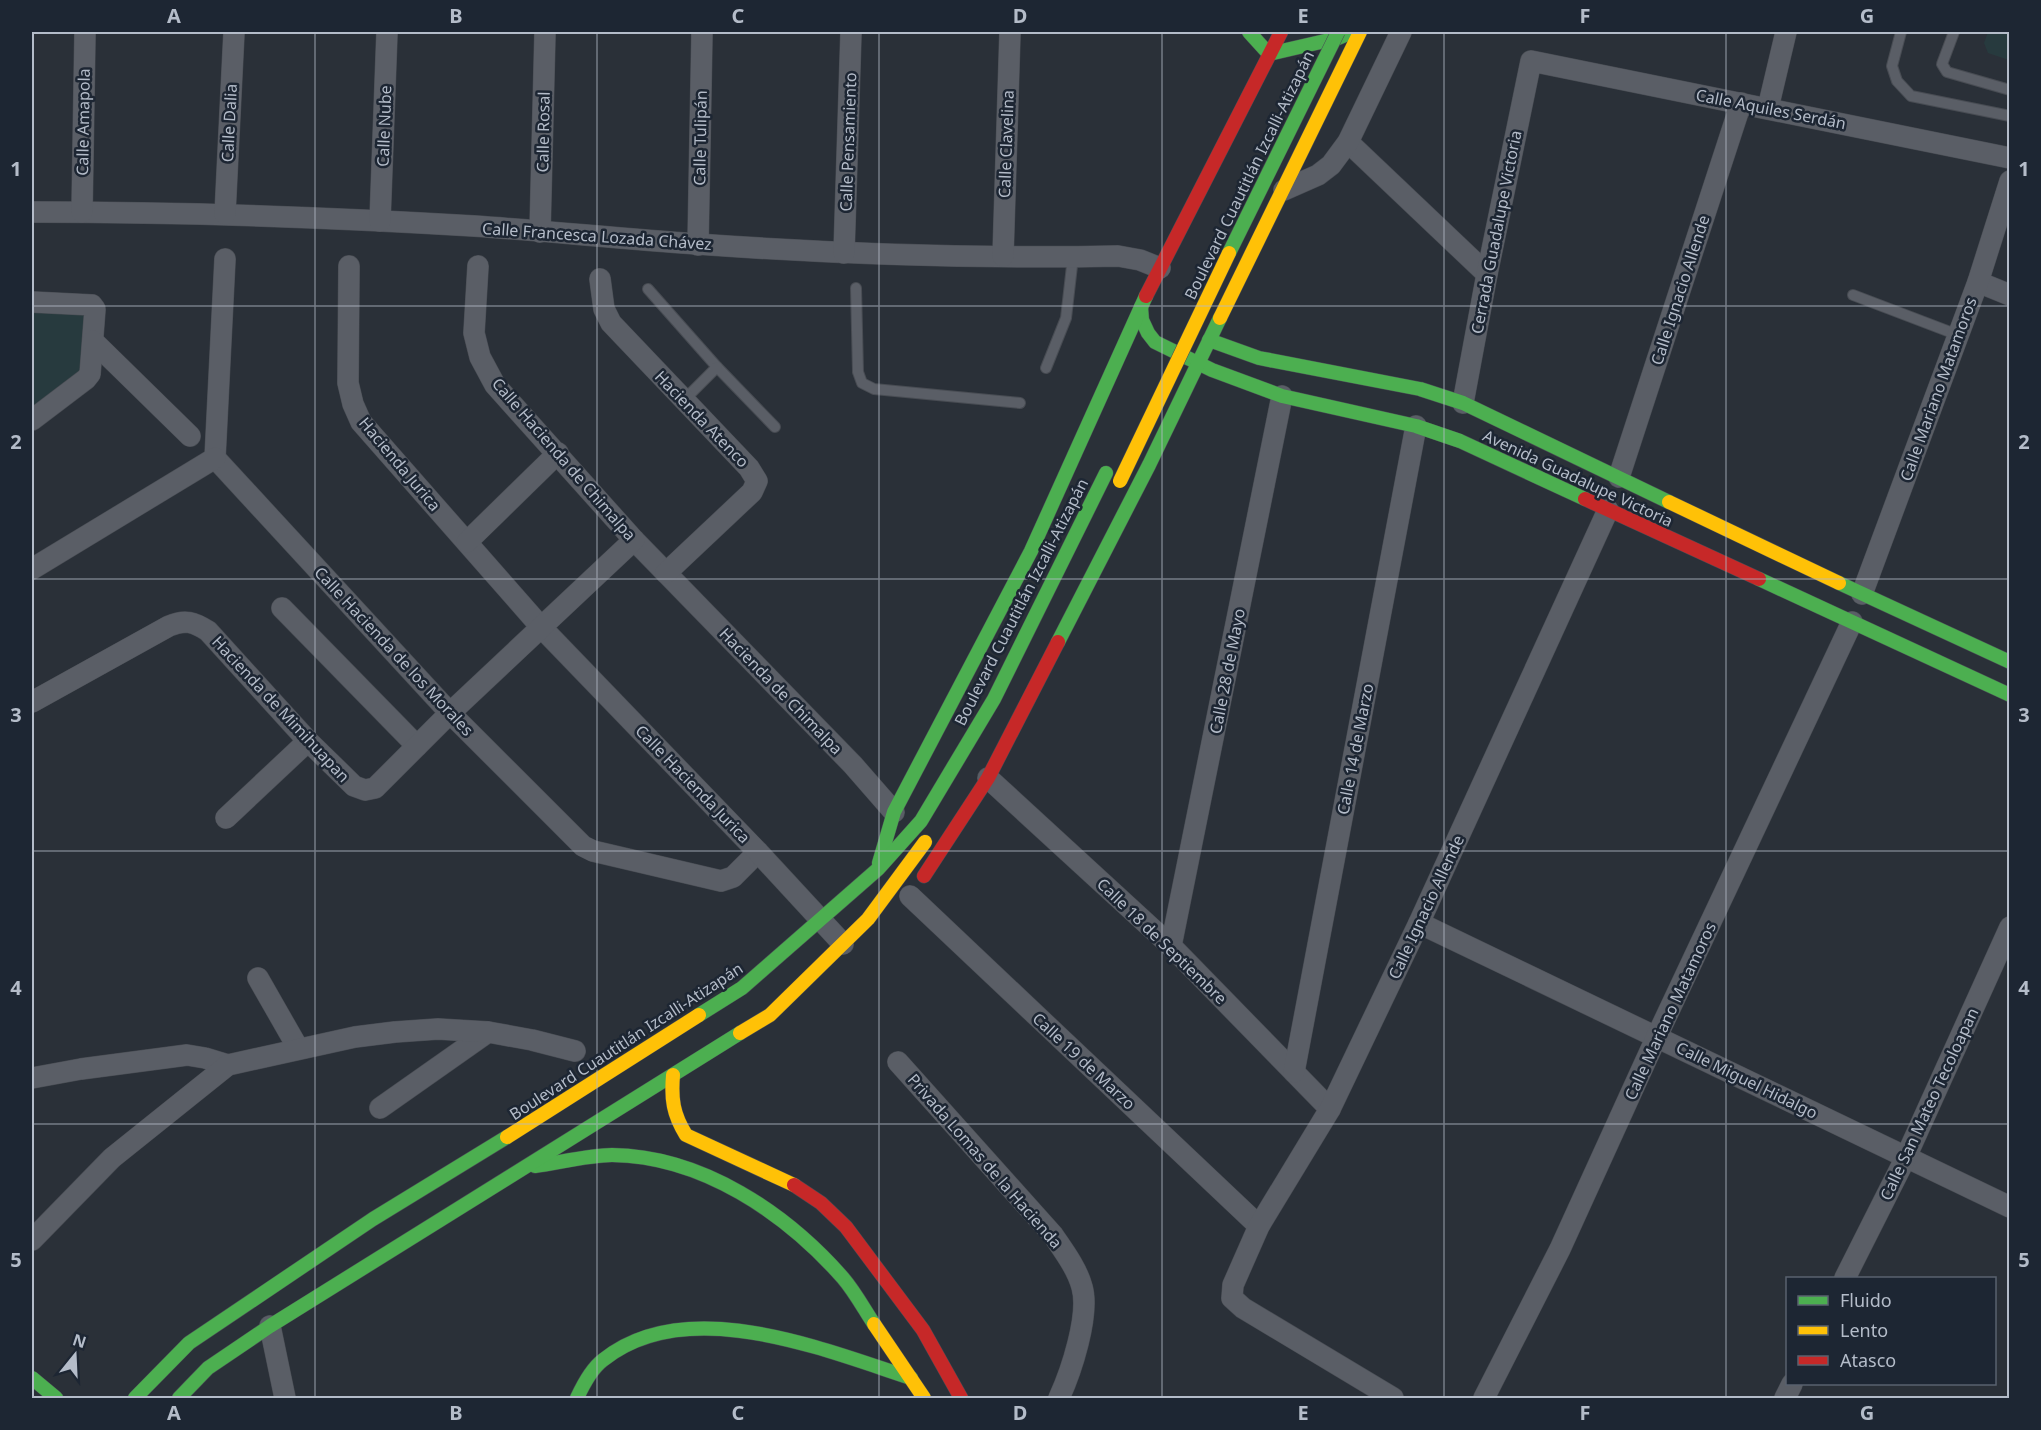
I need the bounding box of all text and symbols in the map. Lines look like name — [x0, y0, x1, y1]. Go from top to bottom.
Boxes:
text: A — [167, 2, 181, 29]
text: B — [449, 2, 463, 29]
text: C — [732, 2, 745, 29]
text: D — [1013, 2, 1027, 29]
text: E — [1297, 2, 1309, 29]
text: F — [1580, 2, 1590, 29]
text: G — [1860, 2, 1874, 29]
street label: Boulevard Cuautitlán Izcalli-Atizapán — [1179, 47, 1319, 303]
street label: Calle Amapola — [71, 68, 95, 176]
street label: Calle Pensamiento — [835, 72, 861, 212]
street label: Calle Dalia — [216, 83, 242, 163]
street label: Calle Aquiles Serdán — [1694, 84, 1848, 134]
street label: Calle Nube — [372, 85, 396, 167]
street label: Calle Tulipán — [688, 90, 712, 186]
street label: Calle Clavelina — [993, 90, 1019, 198]
street label: Calle Rosal — [531, 91, 555, 173]
street label: Cerrada Guadalupe Victoria — [1465, 128, 1527, 336]
text: 1 — [10, 155, 22, 182]
text: 1 — [2018, 155, 2030, 182]
street label: Calle Ignacio Allende — [1645, 212, 1715, 368]
street label: Calle Francesca Lozada Chávez — [481, 217, 713, 255]
street label: Calle Mariano Matamoros — [1894, 294, 1982, 484]
street label: Hacienda Atenco — [650, 366, 754, 472]
street label: Calle Hacienda de Chimalpa — [487, 373, 641, 545]
street label: Hacienda Jurica — [354, 412, 446, 516]
street label: Avenida Guadalupe Victoria — [1479, 424, 1677, 532]
text: 2 — [10, 428, 22, 455]
text: 2 — [2018, 428, 2030, 455]
street label: Boulevard Cuautitlán Izcalli-Atizapán — [949, 475, 1093, 729]
street label: Calle Hacienda de los Morales — [310, 562, 478, 740]
street label: Calle 28 de Mayo — [1204, 606, 1250, 736]
street label: Hacienda de Chimalpa — [715, 623, 847, 759]
street label: Hacienda de Mimihuapan — [207, 631, 355, 787]
street label: Calle 14 de Marzo — [1331, 681, 1379, 817]
text: 3 — [10, 701, 22, 728]
text: 3 — [2018, 701, 2030, 728]
street label: Calle Hacienda Jurica — [631, 720, 755, 848]
street label: Calle Ignacio Allende — [1383, 831, 1469, 983]
street label: Calle 18 de Septiembre — [1092, 873, 1232, 1009]
street label: Calle Mariano Matamoros — [1619, 918, 1721, 1104]
street label: Boulevard Cuautitlán Izcalli-Atizapán — [505, 957, 747, 1125]
text: 4 — [10, 974, 22, 1001]
text: 4 — [2018, 974, 2030, 1001]
street label: Calle San Mateo Tecoloapan — [1875, 1004, 1983, 1204]
street label: Calle 19 de Marzo — [1028, 1007, 1140, 1115]
street label: Calle Miguel Hidalgo — [1673, 1036, 1821, 1124]
street label: Privada Lomas de la Hacienda — [903, 1069, 1067, 1253]
text: 5 — [10, 1246, 22, 1273]
text: 5 — [2018, 1246, 2030, 1273]
legend — [1786, 1277, 1996, 1385]
text: Fluido — [1840, 1288, 1892, 1312]
text: Lento — [1840, 1318, 1888, 1342]
north arrow — [45, 1325, 105, 1385]
text: N — [70, 1328, 89, 1353]
text: Atasco — [1840, 1348, 1896, 1372]
text: A — [167, 1399, 181, 1426]
text: B — [449, 1399, 463, 1426]
text: C — [732, 1399, 745, 1426]
text: D — [1013, 1399, 1027, 1426]
text: E — [1297, 1399, 1309, 1426]
text: F — [1580, 1399, 1590, 1426]
text: G — [1860, 1399, 1874, 1426]

